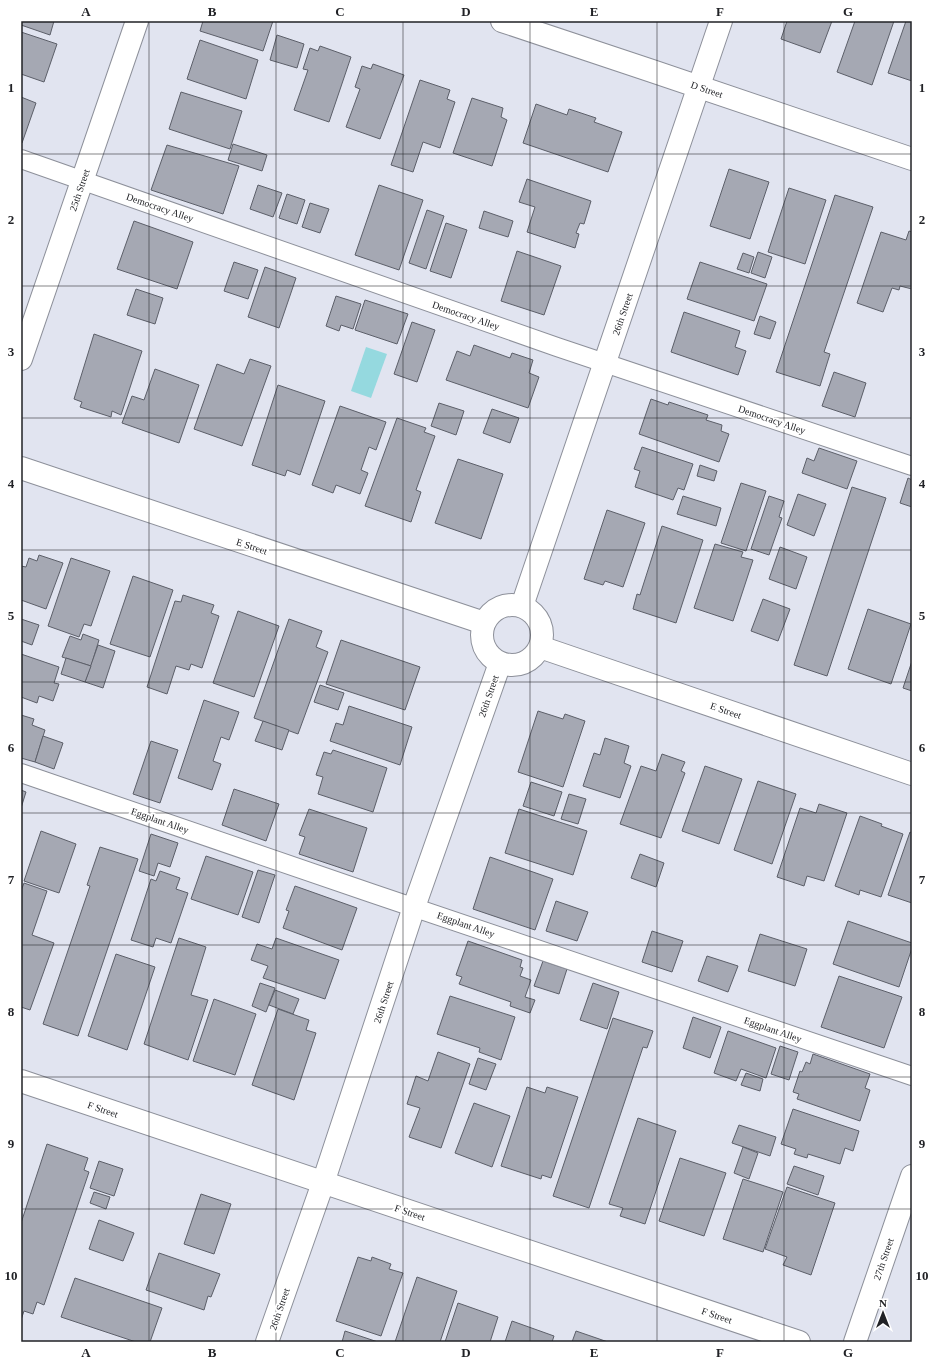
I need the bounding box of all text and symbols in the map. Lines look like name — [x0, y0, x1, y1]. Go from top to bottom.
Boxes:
text: A — [81, 4, 91, 19]
text: B — [208, 4, 217, 19]
text: C — [335, 4, 345, 19]
text: D — [461, 4, 471, 19]
text: E — [590, 4, 598, 19]
text: F — [716, 4, 724, 19]
text: G — [843, 4, 853, 19]
street label: D Street — [689, 79, 724, 100]
text: 1 — [8, 80, 14, 95]
text: 1 — [919, 80, 925, 95]
street label: 25th Street — [67, 168, 92, 213]
street label: Democracy Alley — [125, 191, 195, 224]
text: 2 — [8, 212, 14, 227]
text: 2 — [919, 212, 925, 227]
street label: 26th Street — [610, 292, 635, 337]
street label: Democracy Alley — [431, 299, 501, 332]
text: 3 — [8, 344, 15, 359]
text: 3 — [919, 344, 926, 359]
street label: Democracy Alley — [737, 403, 807, 436]
text: 4 — [8, 476, 15, 491]
text: 4 — [919, 476, 926, 491]
street label: E Street — [235, 536, 269, 557]
text: 5 — [8, 608, 15, 623]
text: 5 — [919, 608, 926, 623]
street label: 26th Street — [476, 674, 501, 719]
street label: E Street — [709, 700, 743, 721]
text: 6 — [8, 740, 15, 755]
text: 6 — [919, 740, 926, 755]
street label: Eggplant Alley — [130, 805, 190, 835]
text: 7 — [8, 872, 15, 887]
text: 7 — [919, 872, 926, 887]
street label: Eggplant Alley — [436, 909, 496, 939]
street label: 26th Street — [372, 980, 396, 1025]
text: 8 — [8, 1004, 15, 1019]
text: 8 — [919, 1004, 926, 1019]
street label: Eggplant Alley — [743, 1014, 803, 1044]
street label: F Street — [86, 1099, 120, 1120]
text: 9 — [8, 1136, 15, 1151]
text: 9 — [919, 1136, 926, 1151]
street label: F Street — [393, 1202, 427, 1223]
street label: 27th Street — [871, 1237, 896, 1282]
text: 10 — [5, 1268, 18, 1283]
text: 10 — [916, 1268, 929, 1283]
street label: 26th Street — [267, 1287, 292, 1332]
north arrow — [863, 1293, 903, 1333]
text: N — [879, 1297, 887, 1309]
street label: F Street — [700, 1305, 734, 1326]
text: A — [81, 1345, 91, 1360]
text: B — [208, 1345, 217, 1360]
text: C — [335, 1345, 345, 1360]
text: D — [461, 1345, 471, 1360]
text: E — [590, 1345, 598, 1360]
text: F — [716, 1345, 724, 1360]
text: G — [843, 1345, 853, 1360]

